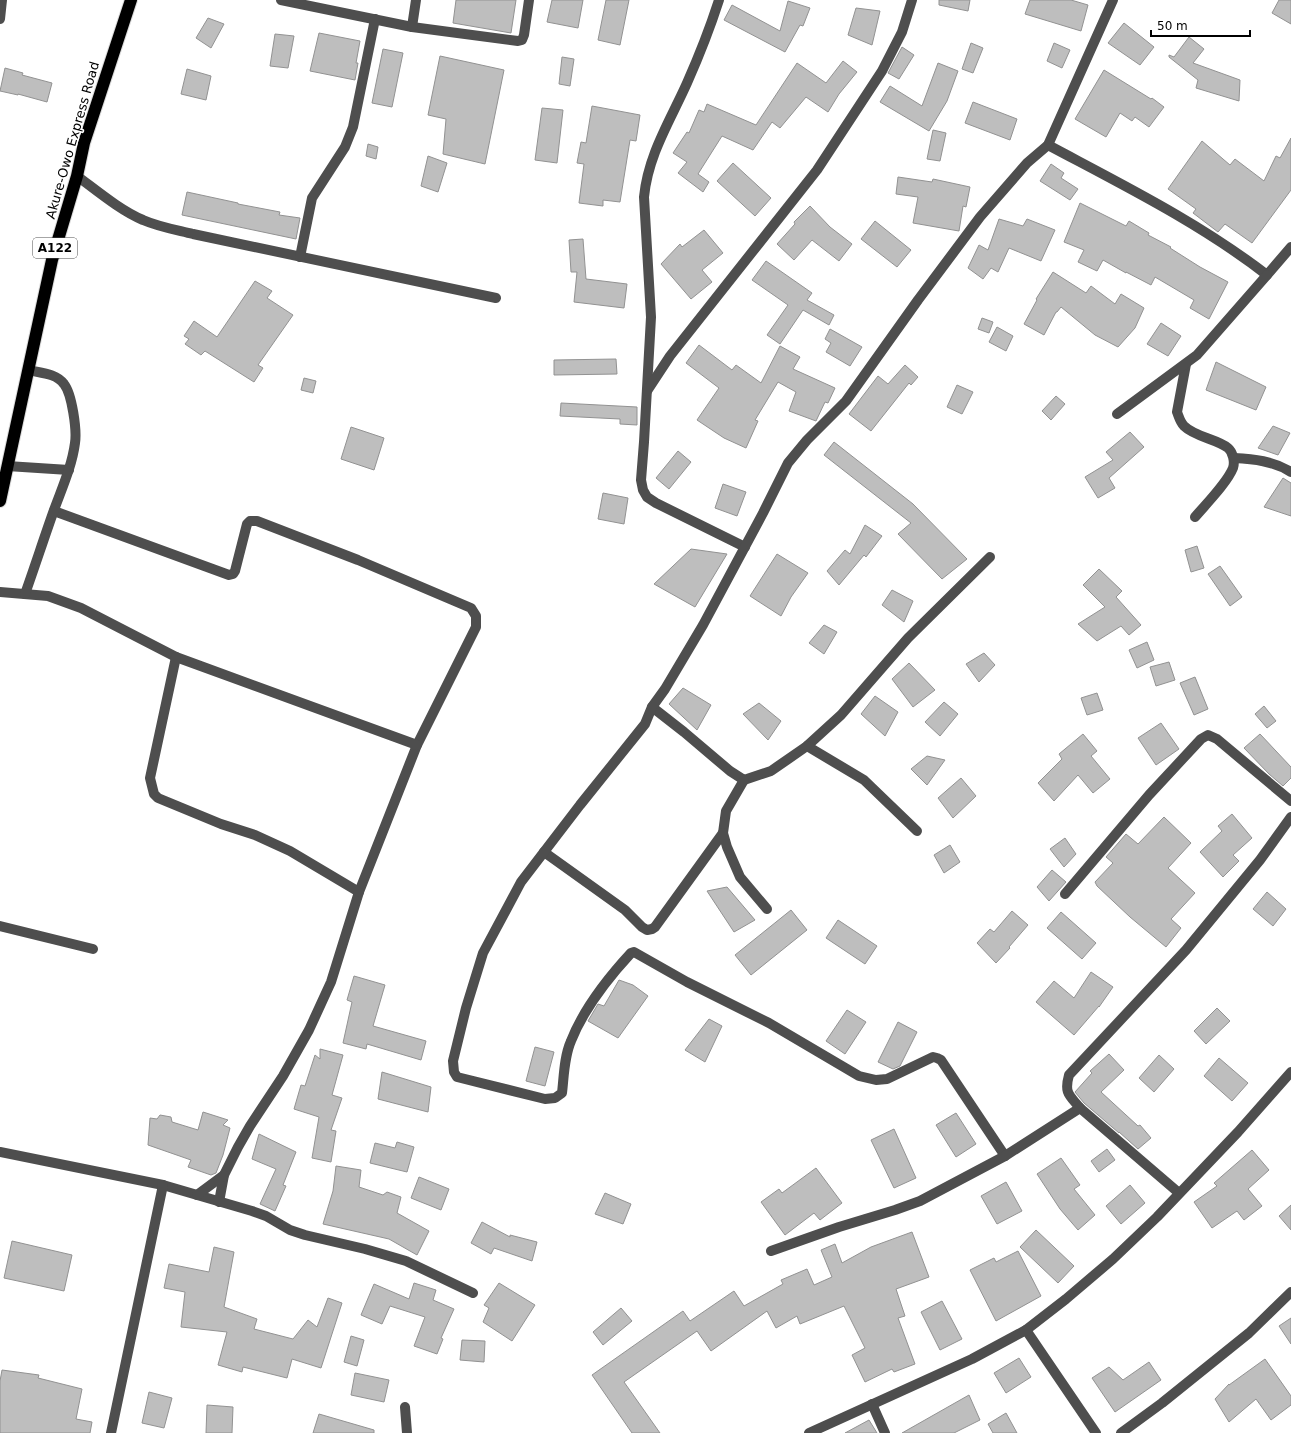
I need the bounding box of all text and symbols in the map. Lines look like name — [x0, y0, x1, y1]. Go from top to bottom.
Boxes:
scale bar — [1151, 12, 1250, 38]
text: 50 m — [1157, 19, 1188, 33]
street label: Akure-Owo Express Road — [43, 60, 102, 220]
road number: A122 — [33, 238, 77, 258]

